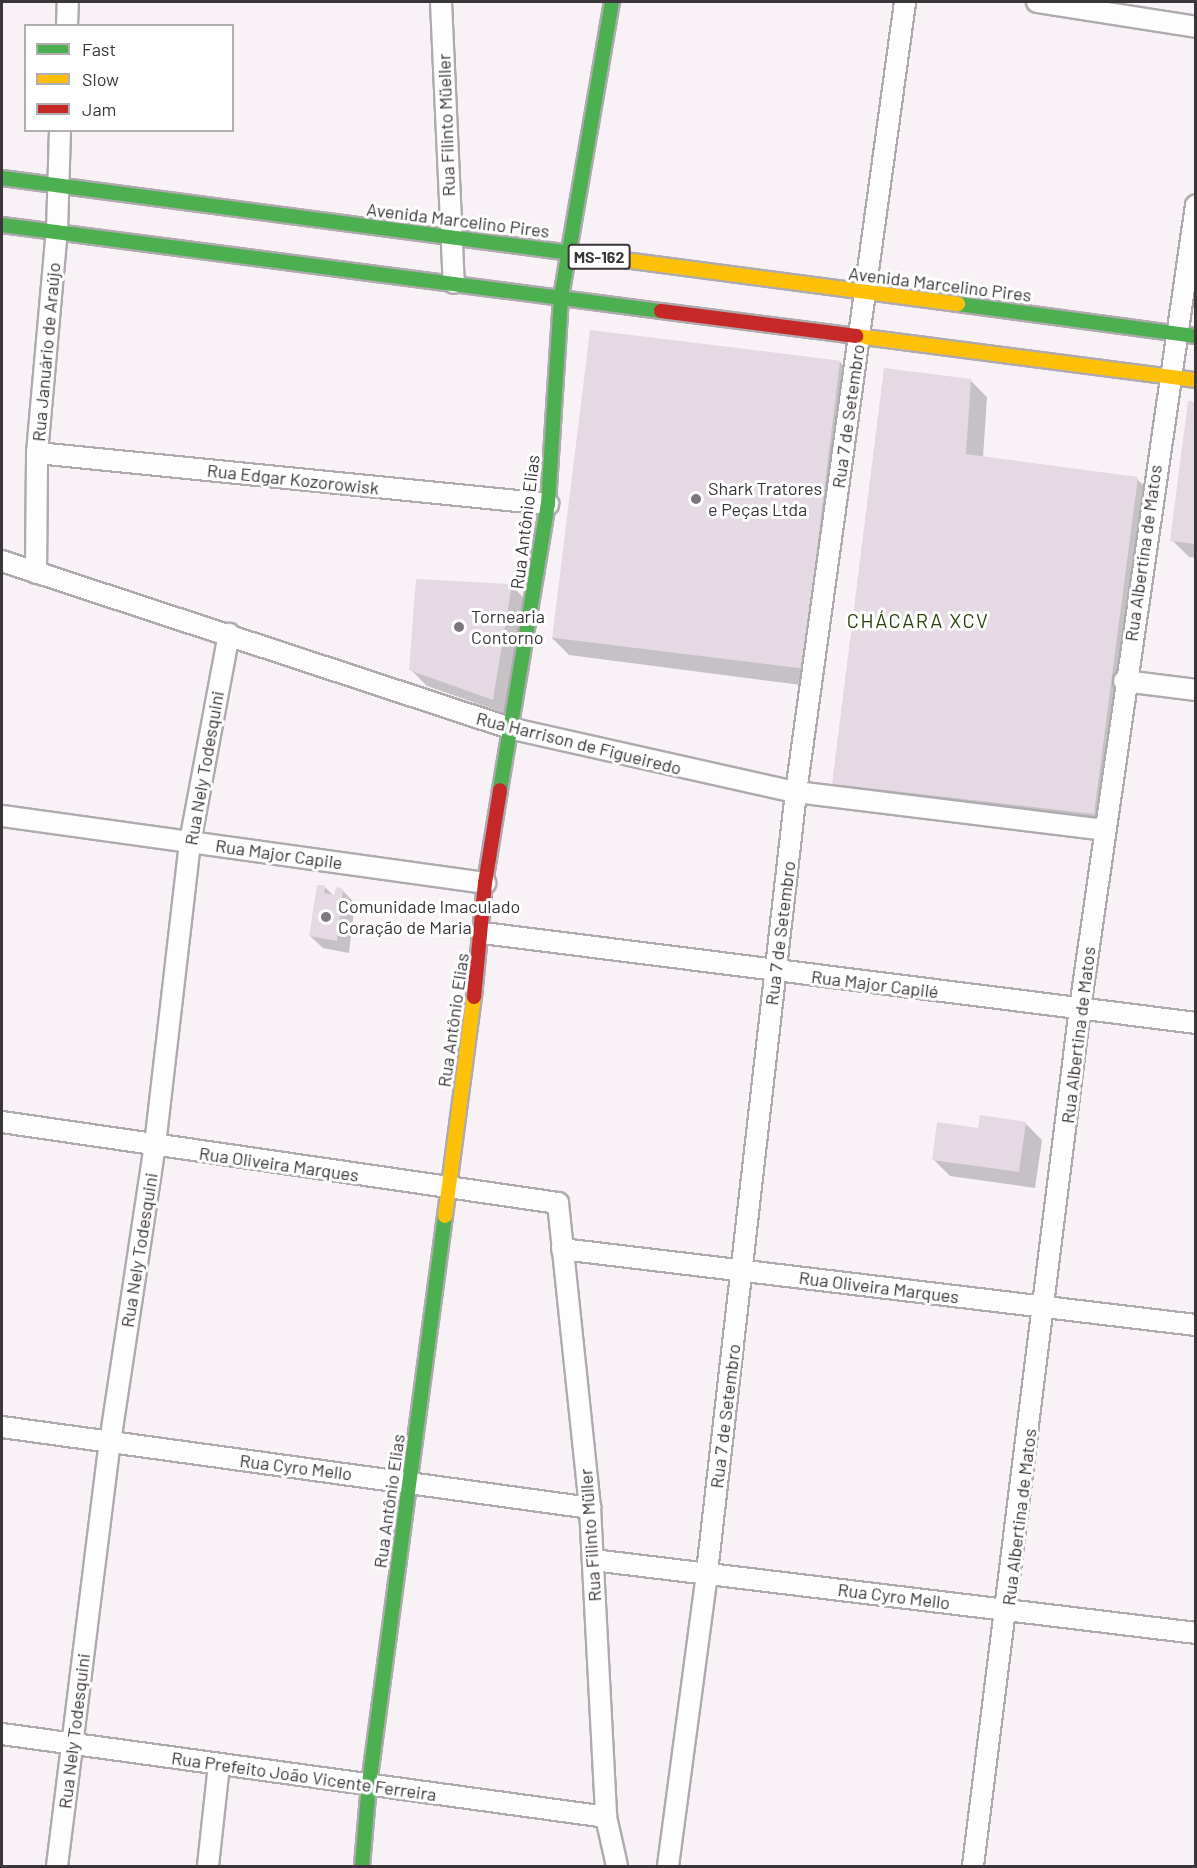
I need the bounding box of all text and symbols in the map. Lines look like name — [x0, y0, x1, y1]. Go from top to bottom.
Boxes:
legend — [24, 24, 234, 132]
text: Fast — [82, 38, 116, 60]
street label: Rua Filinto Müeller — [433, 53, 459, 197]
text: Slow — [82, 68, 119, 90]
text: Jam — [82, 98, 116, 120]
street label: Avenida Marcelino Pires — [365, 198, 551, 242]
road number: MS-162 — [568, 244, 630, 270]
street label: Rua Januário de Araújo — [27, 262, 65, 442]
street label: Avenida Marcelino Pires — [847, 262, 1033, 306]
street label: Rua 7 de Setembro — [827, 342, 869, 490]
street label: Rua Antônio Elias — [506, 454, 544, 590]
street label: Rua Edgar Kozorowisk — [206, 459, 380, 499]
street label: Rua Albertina de Matos — [1120, 463, 1166, 643]
place label: Shark Tratores e Peças Ltda — [708, 478, 822, 520]
marker: Shark Tratores e Peças Ltda — [689, 492, 703, 506]
place label: Tornearia Contorno — [471, 606, 545, 648]
district label: CHÁCARA XCV — [847, 608, 989, 632]
marker: Tornearia Contorno — [452, 620, 466, 634]
street label: Rua Nely Todesquini — [180, 689, 228, 847]
street label: Rua Harrison de Figueiredo — [474, 707, 684, 779]
street label: Rua Major Capile — [214, 834, 344, 874]
street label: Rua 7 de Setembro — [760, 860, 800, 1006]
place label: Comunidade Imaculado Coração de Maria — [338, 896, 520, 938]
marker: Comunidade Imaculado Coração de Maria — [319, 910, 333, 924]
street label: Rua Albertina de Matos — [1056, 945, 1100, 1125]
street label: Rua Antônio Elias — [433, 952, 473, 1088]
street label: Rua Major Capilé — [810, 965, 940, 1003]
street label: Rua Oliveira Marques — [198, 1142, 360, 1186]
street label: Rua Nely Todesquini — [116, 1171, 162, 1329]
street label: Rua Oliveira Marques — [798, 1266, 960, 1308]
street label: Rua 7 de Setembro — [705, 1343, 745, 1489]
street label: Rua Albertina de Matos — [997, 1427, 1041, 1607]
street label: Rua Antônio Elias — [369, 1433, 409, 1569]
street label: Rua Cyro Mello — [239, 1449, 353, 1485]
street label: Rua Filinto Müller — [575, 1468, 605, 1602]
street label: Rua Cyro Mello — [837, 1578, 951, 1614]
street label: Rua Nely Todesquini — [54, 1652, 94, 1810]
street label: Rua Prefeito João Vicente Ferreira — [170, 1747, 438, 1805]

